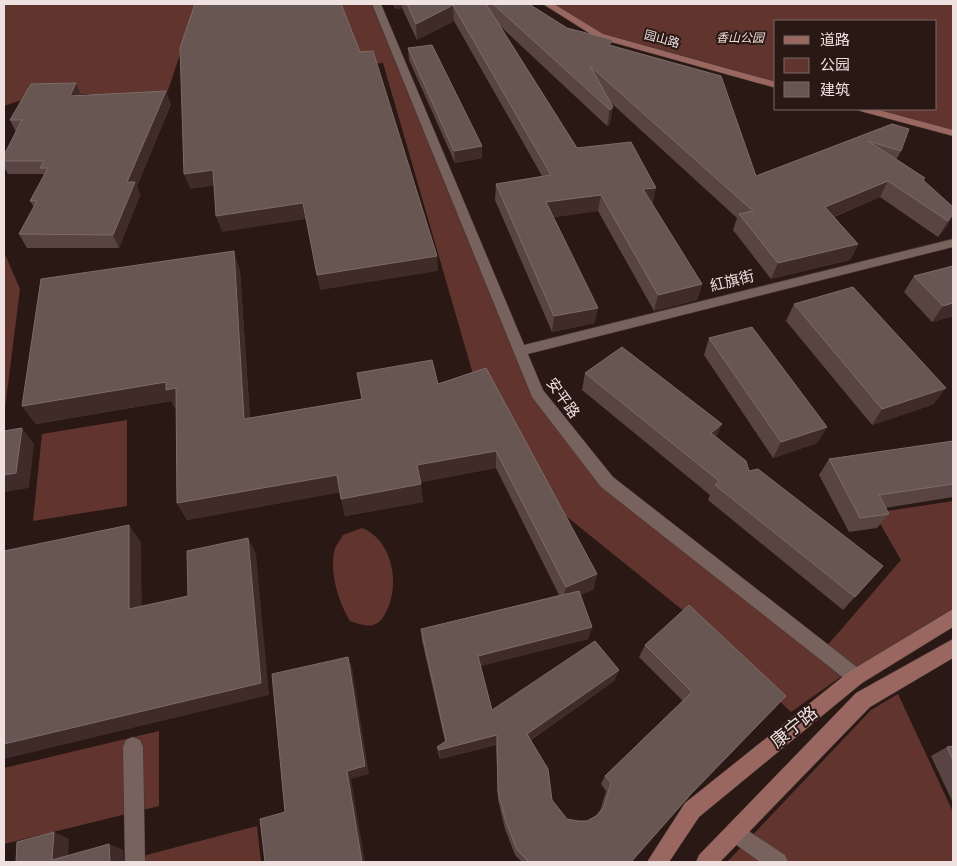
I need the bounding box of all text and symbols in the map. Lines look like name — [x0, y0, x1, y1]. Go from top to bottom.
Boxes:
legend — [774, 20, 937, 110]
street label: 园山路 — [643, 28, 681, 50]
park label: 香山公园 — [716, 31, 766, 45]
text: 道路 — [820, 31, 850, 49]
text: 公园 — [820, 56, 850, 74]
text: 建筑 — [820, 81, 850, 99]
street label: 紅旗街 — [708, 267, 756, 295]
street label: 安平路 — [543, 374, 583, 422]
street label: 康宁路 — [766, 701, 821, 752]

